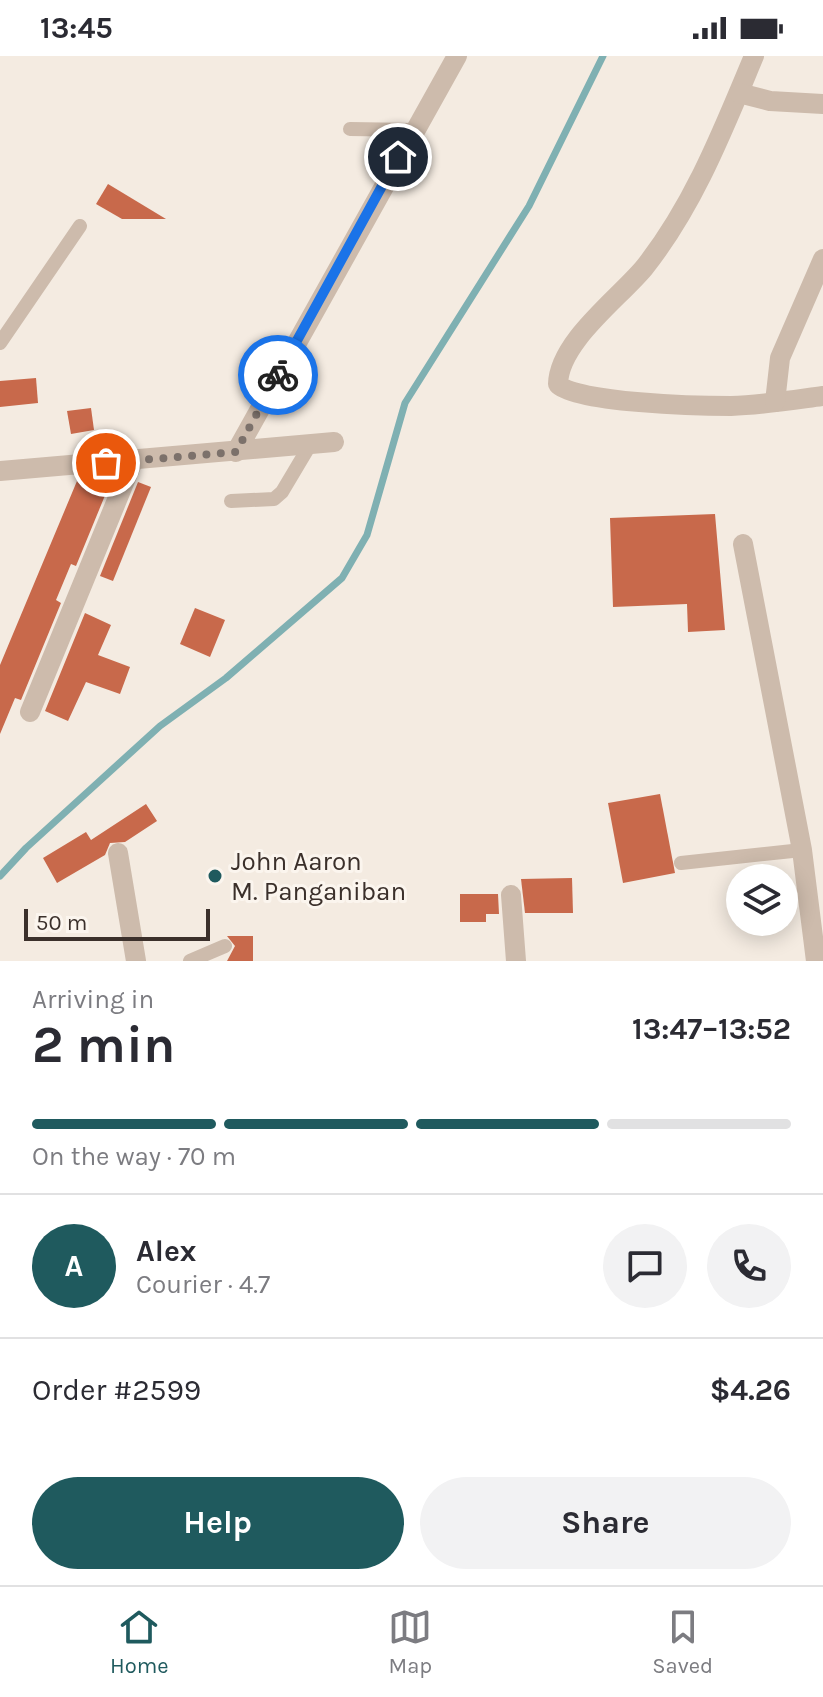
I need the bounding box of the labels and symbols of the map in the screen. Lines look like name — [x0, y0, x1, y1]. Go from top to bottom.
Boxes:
pin — [364, 123, 432, 191]
courier — [238, 335, 318, 415]
pin — [72, 429, 140, 497]
place label: John Aaron M. Panganiban — [231, 846, 406, 907]
marker: John Aaron M. Panganiban — [206, 867, 224, 885]
scale bar — [24, 905, 210, 941]

